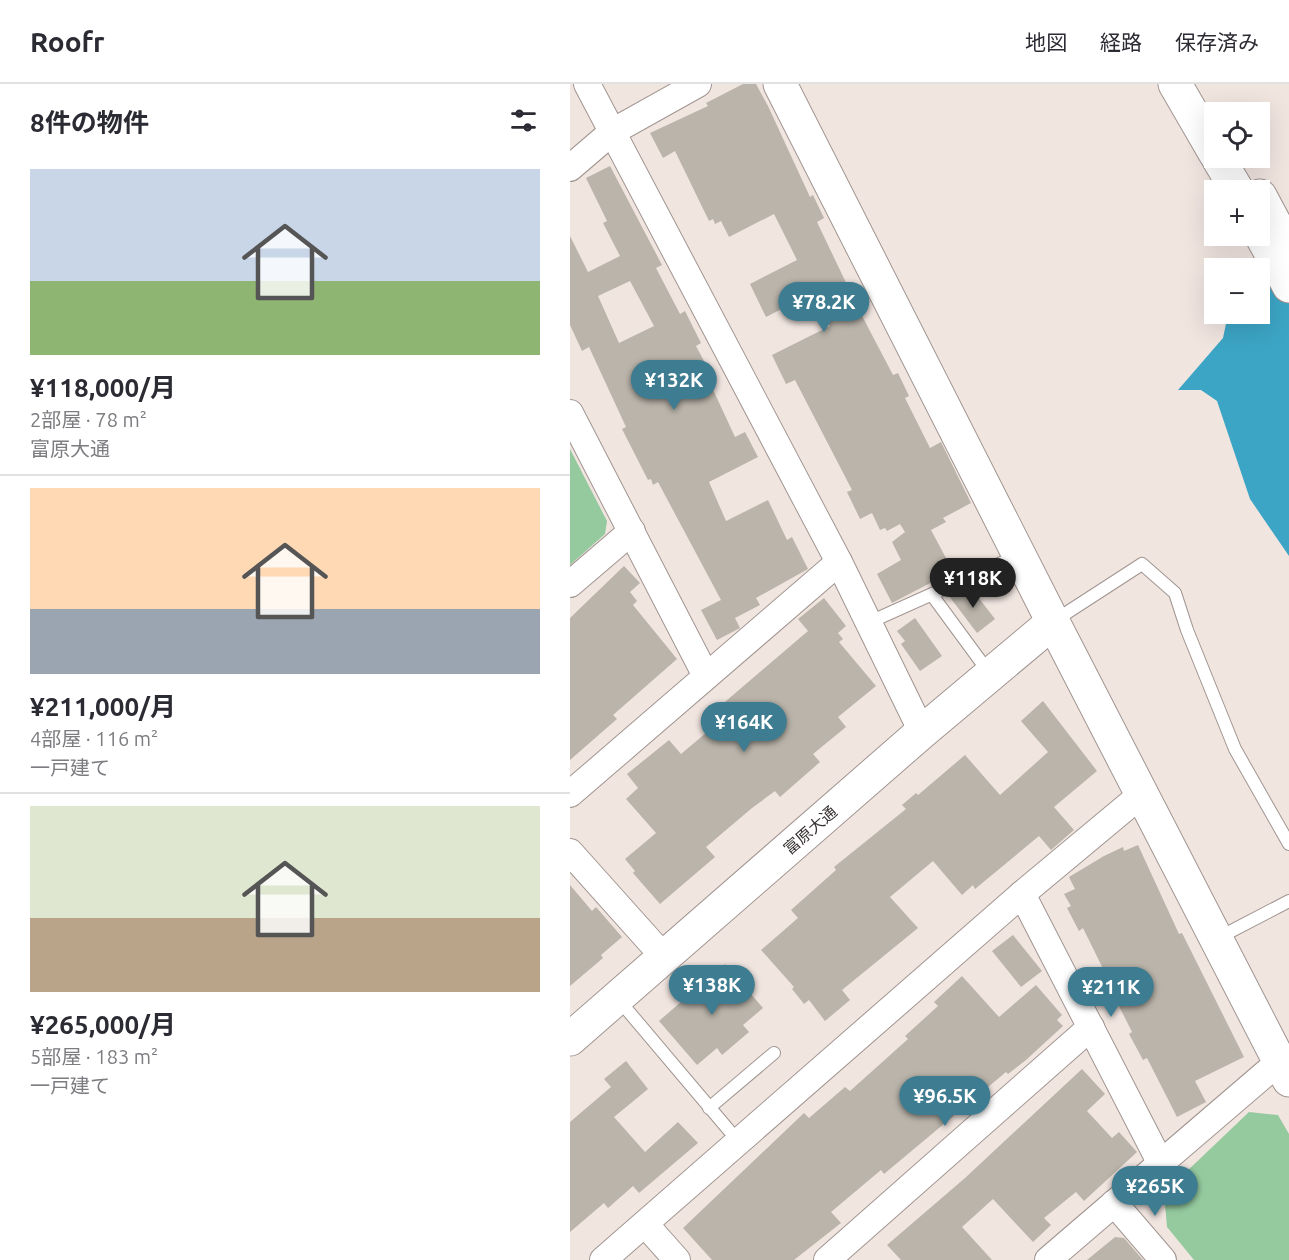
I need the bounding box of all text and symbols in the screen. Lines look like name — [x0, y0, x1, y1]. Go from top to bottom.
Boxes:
text: Roofr — [30, 26, 105, 57]
text: 地図 — [1025, 30, 1067, 54]
text: 経路 — [1100, 30, 1142, 54]
text: 保存済み — [1175, 30, 1259, 54]
map controls — [1204, 102, 1270, 324]
button: locate — [1204, 102, 1270, 168]
icon: filters — [507, 104, 540, 137]
text: 8件の物件 — [30, 108, 149, 137]
button: + — [1204, 180, 1270, 246]
icon: home — [231, 208, 339, 316]
button: − — [1204, 258, 1270, 324]
pin: ¥78.2K — [775, 282, 873, 333]
text: ¥78.2K — [792, 290, 856, 313]
pin: ¥132K — [632, 360, 716, 411]
text: ¥132K — [645, 368, 703, 391]
text: ¥118,000/月 — [30, 373, 176, 402]
text: 2部屋 · 78 m² — [30, 408, 147, 431]
text: 富原大通 — [30, 437, 110, 460]
icon: home — [231, 527, 339, 635]
pin: ¥118K — [931, 558, 1015, 609]
text: ¥118K — [944, 566, 1002, 589]
text: ¥211,000/月 — [30, 692, 176, 721]
pin: ¥164K — [702, 702, 786, 753]
text: ¥164K — [715, 710, 773, 733]
text: 4部屋 · 116 m² — [30, 727, 158, 750]
text: 一戸建て — [30, 756, 110, 779]
street label: 富原大通 — [780, 802, 840, 858]
icon: home — [231, 845, 339, 953]
pin: ¥138K — [670, 965, 754, 1016]
pin: ¥211K — [1069, 967, 1153, 1018]
text: ¥138K — [683, 973, 741, 996]
text: ¥211K — [1082, 975, 1140, 998]
text: ¥265,000/月 — [30, 1010, 176, 1039]
text: 5部屋 · 183 m² — [30, 1045, 158, 1068]
text: 一戸建て — [30, 1074, 110, 1097]
pin: ¥96.5K — [896, 1076, 994, 1127]
text: ¥96.5K — [913, 1084, 977, 1107]
pin: ¥265K — [1113, 1166, 1197, 1217]
text: ¥265K — [1126, 1174, 1184, 1197]

